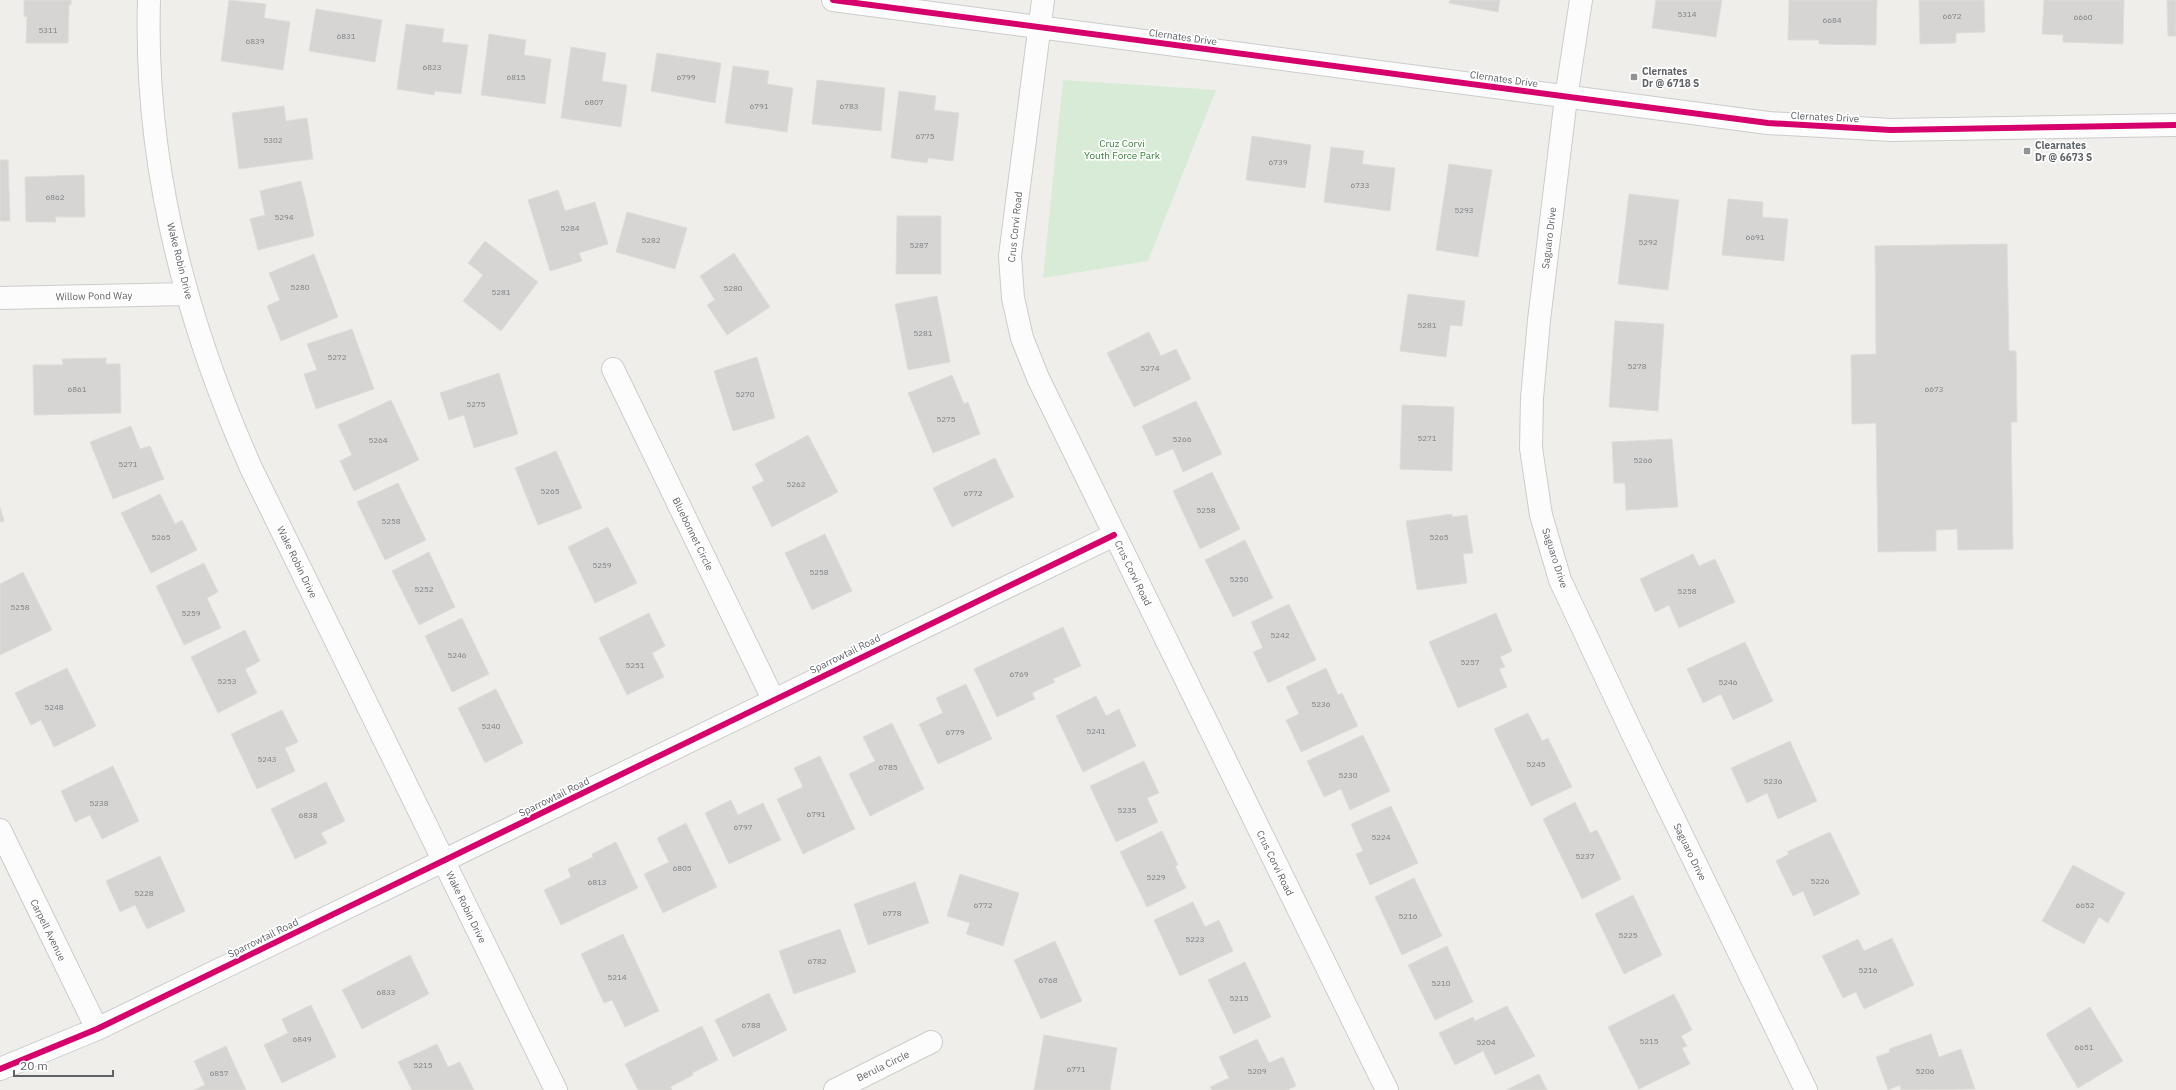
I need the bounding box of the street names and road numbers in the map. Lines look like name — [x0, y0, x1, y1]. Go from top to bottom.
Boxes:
street label: Clernates Drive — [1148, 26, 1218, 48]
street label: Clernates Drive — [1469, 68, 1539, 90]
street label: Clernates Drive — [1790, 109, 1860, 125]
street label: Crus Corvi Road — [1005, 191, 1025, 263]
street label: Saguaro Drive — [1539, 206, 1559, 270]
street label: Wake Robin Drive — [164, 221, 196, 301]
street label: Willow Pond Way — [56, 289, 133, 303]
street label: Bluebonnet Circle — [670, 495, 717, 573]
street label: Wake Robin Drive — [274, 524, 320, 601]
street label: Saguaro Drive — [1539, 526, 1571, 590]
street label: Crus Corvi Road — [1112, 538, 1154, 608]
street label: Sparrowtail Road — [808, 631, 882, 677]
street label: Sparrowtail Road — [517, 774, 591, 820]
street label: Saguaro Drive — [1671, 821, 1710, 883]
street label: Crus Corvi Road — [1254, 828, 1296, 898]
street label: Wake Robin Drive — [443, 869, 489, 946]
street label: Carpell Avenue — [27, 897, 69, 964]
street label: Sparrowtail Road — [226, 915, 300, 961]
street label: Berula Circle — [854, 1047, 912, 1084]

